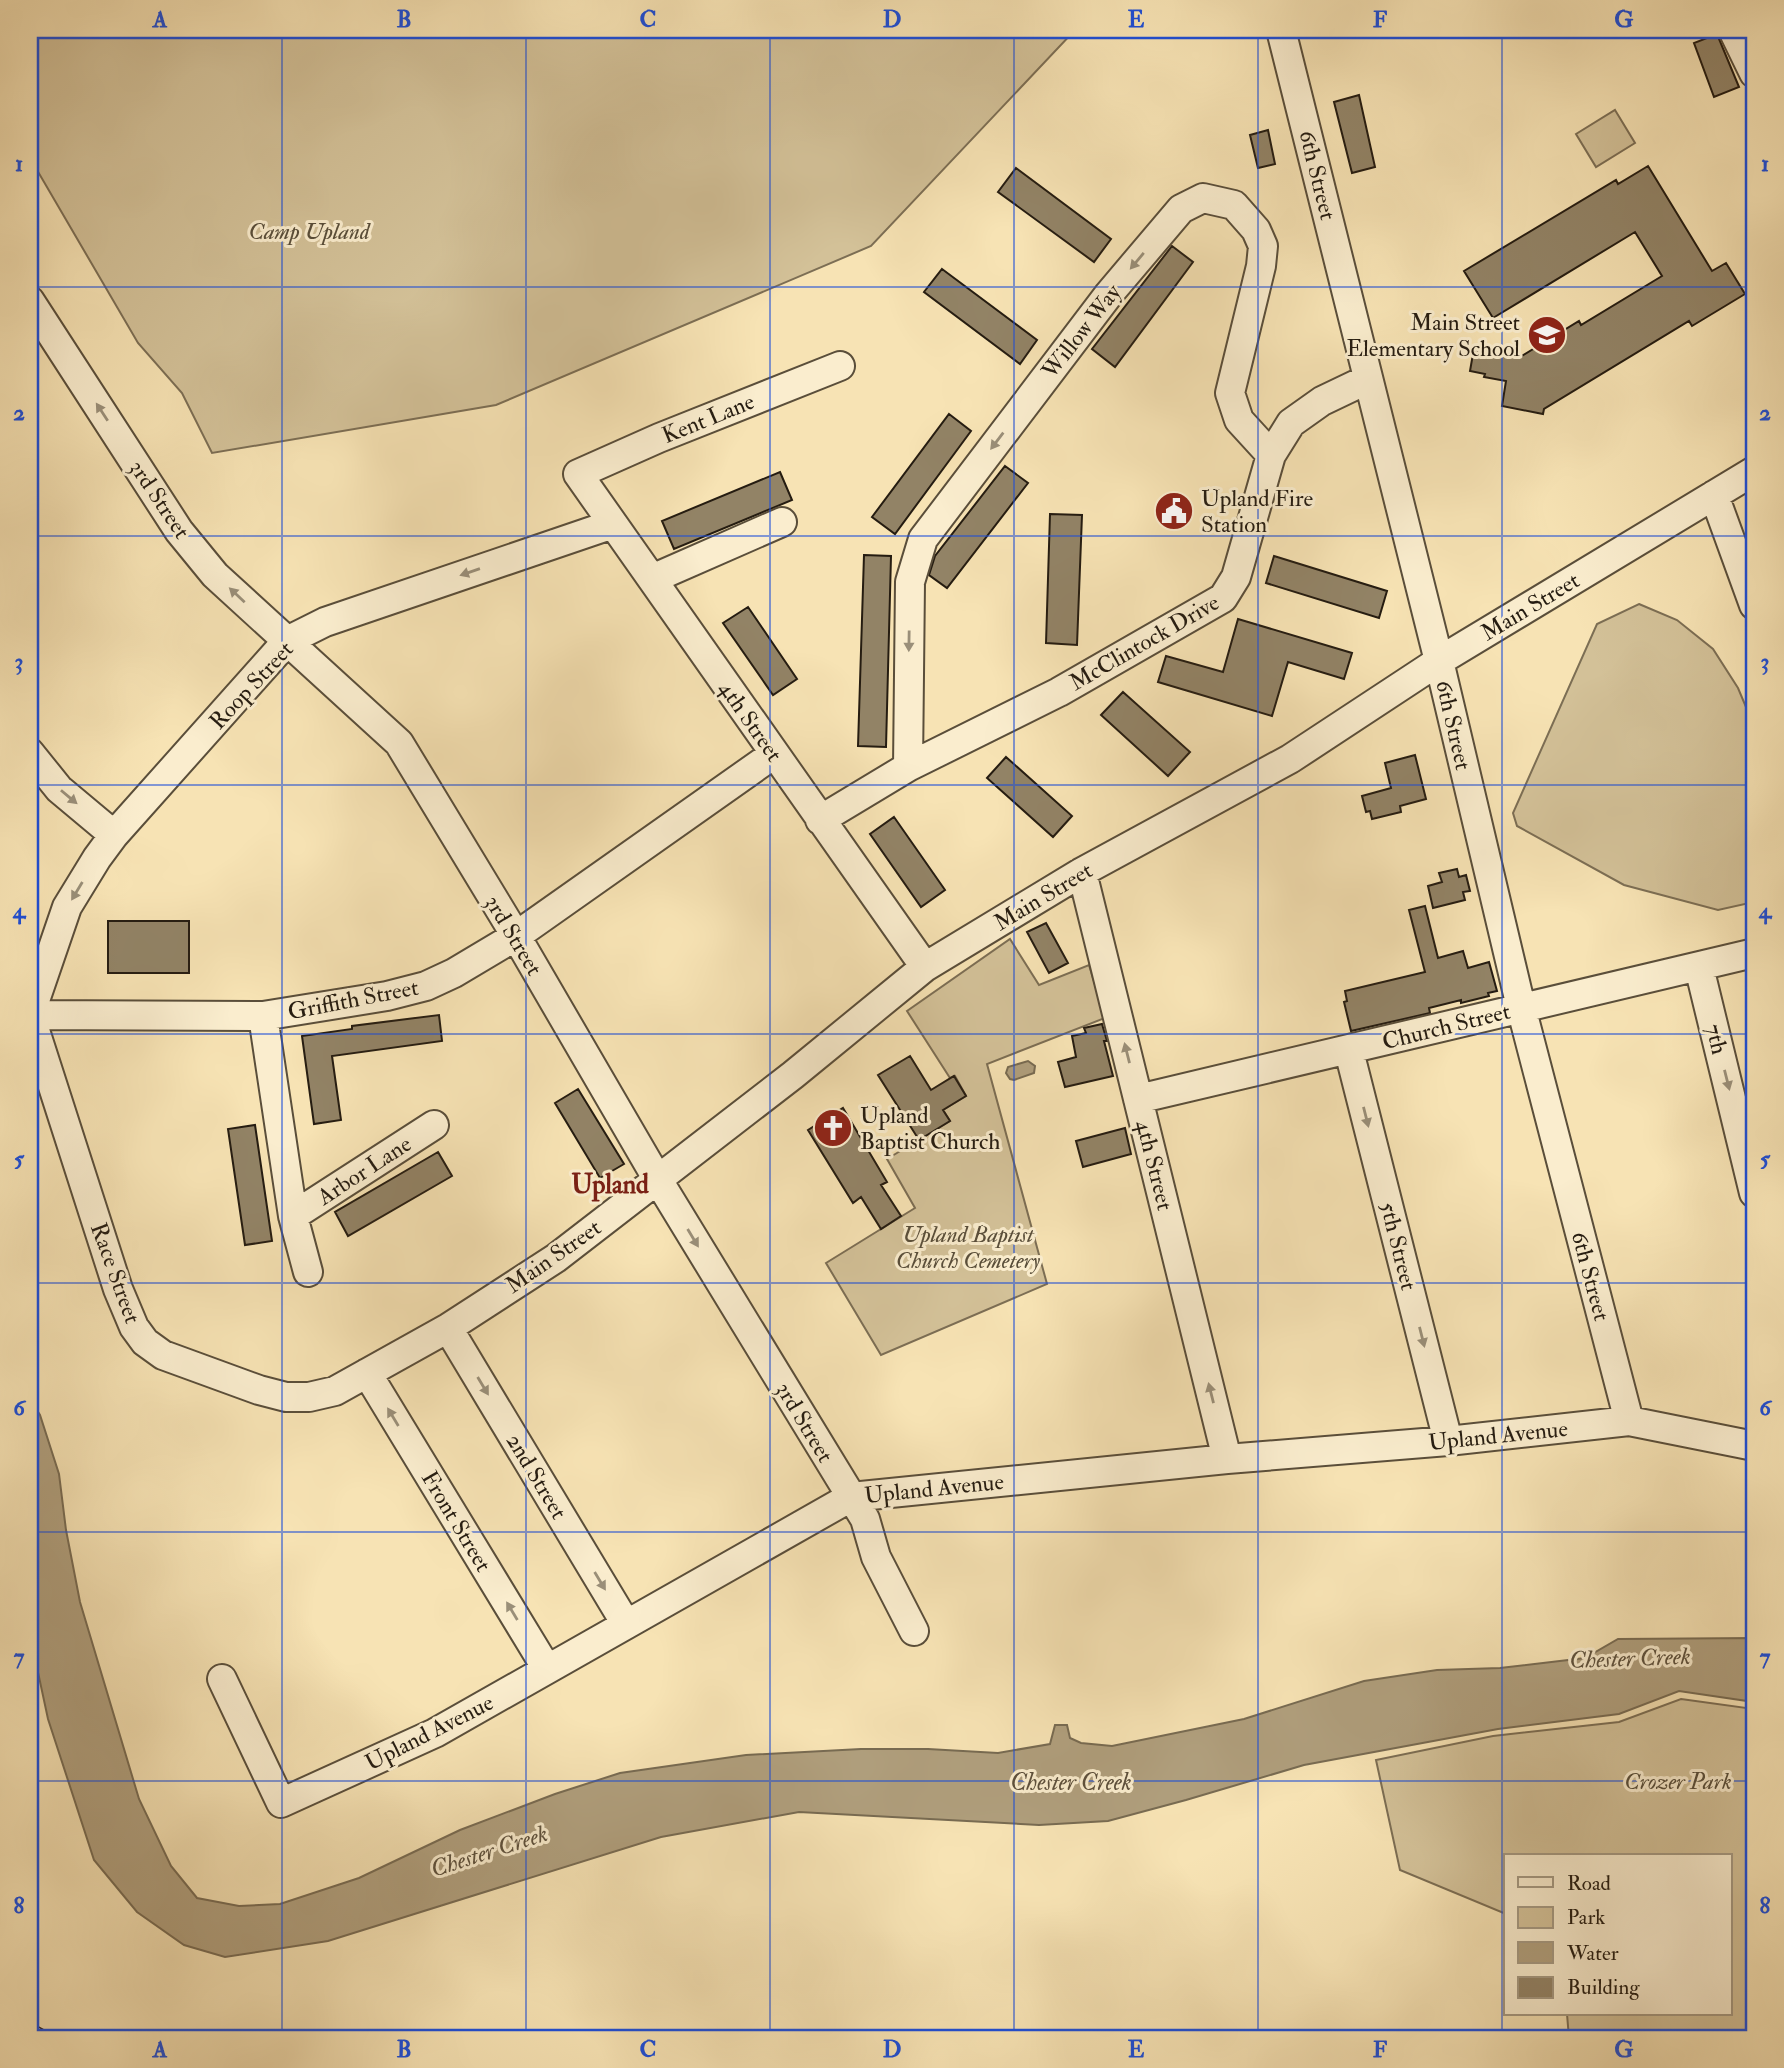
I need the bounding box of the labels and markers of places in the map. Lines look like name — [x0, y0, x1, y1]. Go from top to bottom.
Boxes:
place label: Main Street Elementary School — [1346, 308, 1520, 363]
school or university icon: Main Street Elementary School — [1526, 314, 1568, 356]
place label: Upland Fire Station — [1201, 484, 1313, 539]
public building icon: Upland Fire Station — [1153, 490, 1195, 532]
place label: Upland Baptist Church — [860, 1101, 1000, 1157]
church icon: Upland Baptist Church — [812, 1107, 854, 1149]

